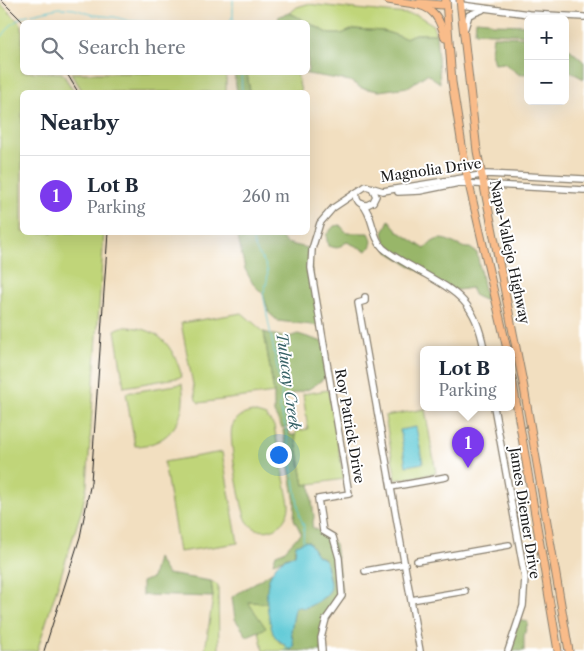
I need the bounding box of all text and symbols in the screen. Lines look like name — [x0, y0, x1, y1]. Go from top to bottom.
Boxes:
map controls — [524, 15, 569, 105]
button: + — [524, 15, 569, 60]
search box — [20, 20, 310, 75]
icon: search — [38, 34, 66, 62]
text: Search here — [78, 36, 186, 59]
button: − — [524, 60, 569, 105]
text: Nearby — [40, 110, 119, 135]
street label: Magnolia Drive — [379, 154, 483, 186]
text: Lot B — [87, 174, 139, 197]
street label: Napa-Vallejo Highway — [486, 178, 534, 326]
text: 1 — [52, 186, 60, 206]
text: 260 m — [242, 186, 290, 206]
text: Parking — [87, 197, 145, 217]
water label: Tulucay Creek — [272, 331, 305, 431]
popup — [420, 346, 515, 411]
text: Lot B — [438, 357, 490, 380]
street label: Roy Patrick Drive — [331, 367, 369, 485]
text: Parking — [438, 380, 497, 400]
pin: 1 — [452, 427, 484, 468]
your location — [266, 442, 292, 468]
street label: James Diemer Drive — [505, 444, 544, 580]

